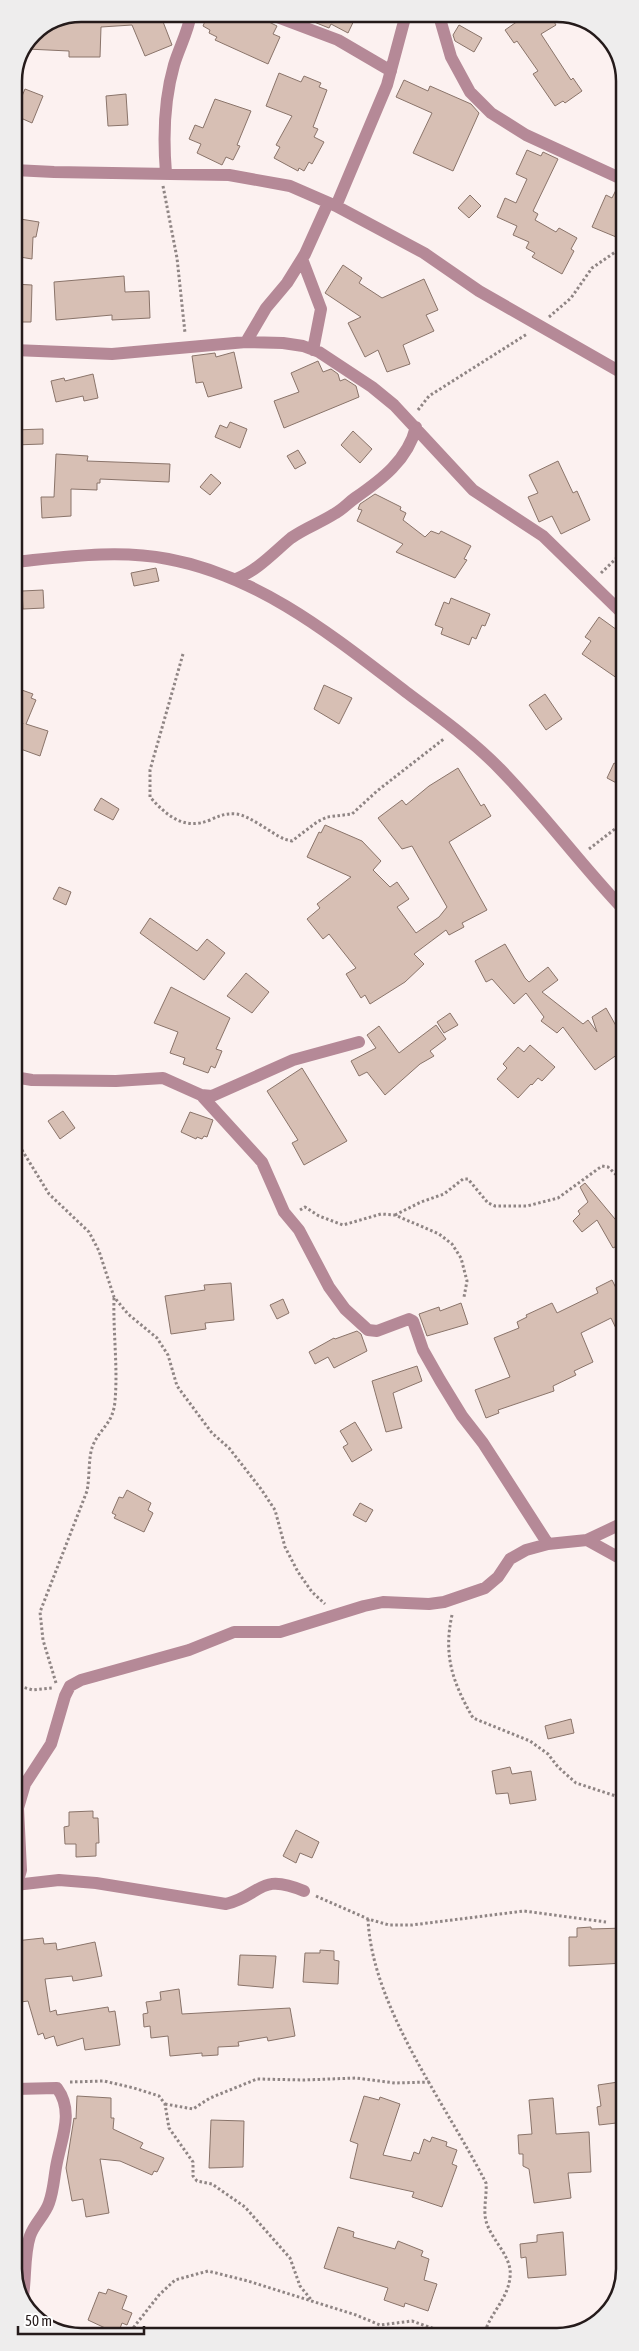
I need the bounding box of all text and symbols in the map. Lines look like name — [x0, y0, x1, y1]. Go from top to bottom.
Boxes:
scale bar — [18, 2304, 144, 2336]
text: 50 m — [25, 2312, 52, 2329]

